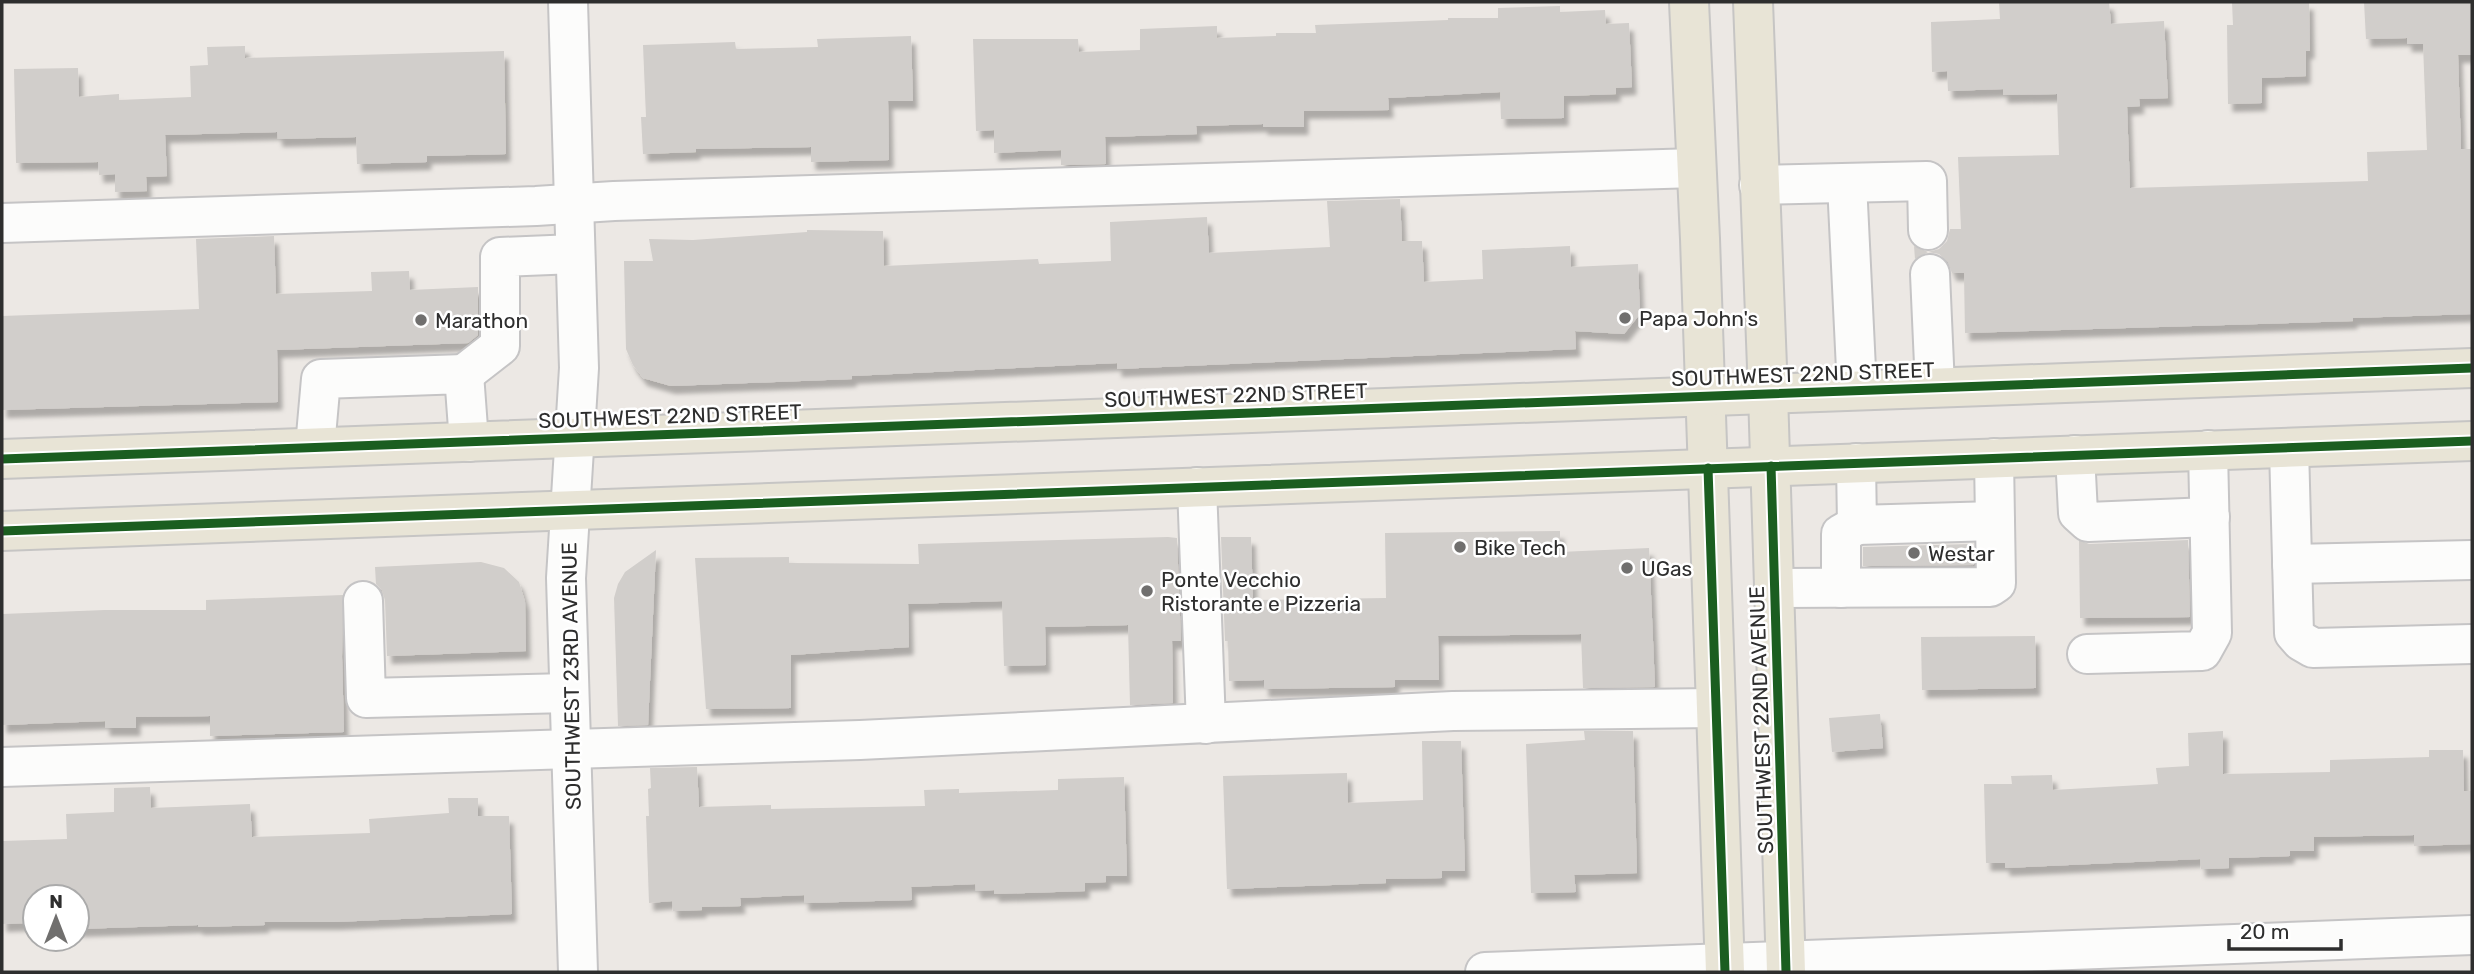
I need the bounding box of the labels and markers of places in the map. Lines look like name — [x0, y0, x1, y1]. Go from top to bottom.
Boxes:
place label: Papa John's — [1639, 306, 1758, 331]
place label: Marathon — [435, 308, 528, 333]
marker: Papa John's — [1617, 310, 1633, 326]
marker: Marathon — [413, 312, 429, 328]
place label: Bike Tech — [1474, 535, 1566, 560]
marker: Bike Tech — [1452, 539, 1468, 555]
place label: Westar — [1928, 541, 1995, 566]
marker: Westar — [1906, 545, 1922, 561]
place label: UGas — [1641, 556, 1692, 581]
marker: UGas — [1619, 560, 1635, 576]
place label: Ponte Vecchio Ristorante e Pizzeria — [1161, 567, 1361, 616]
marker: Ponte Vecchio Ristorante e Pizzeria — [1139, 583, 1155, 599]

